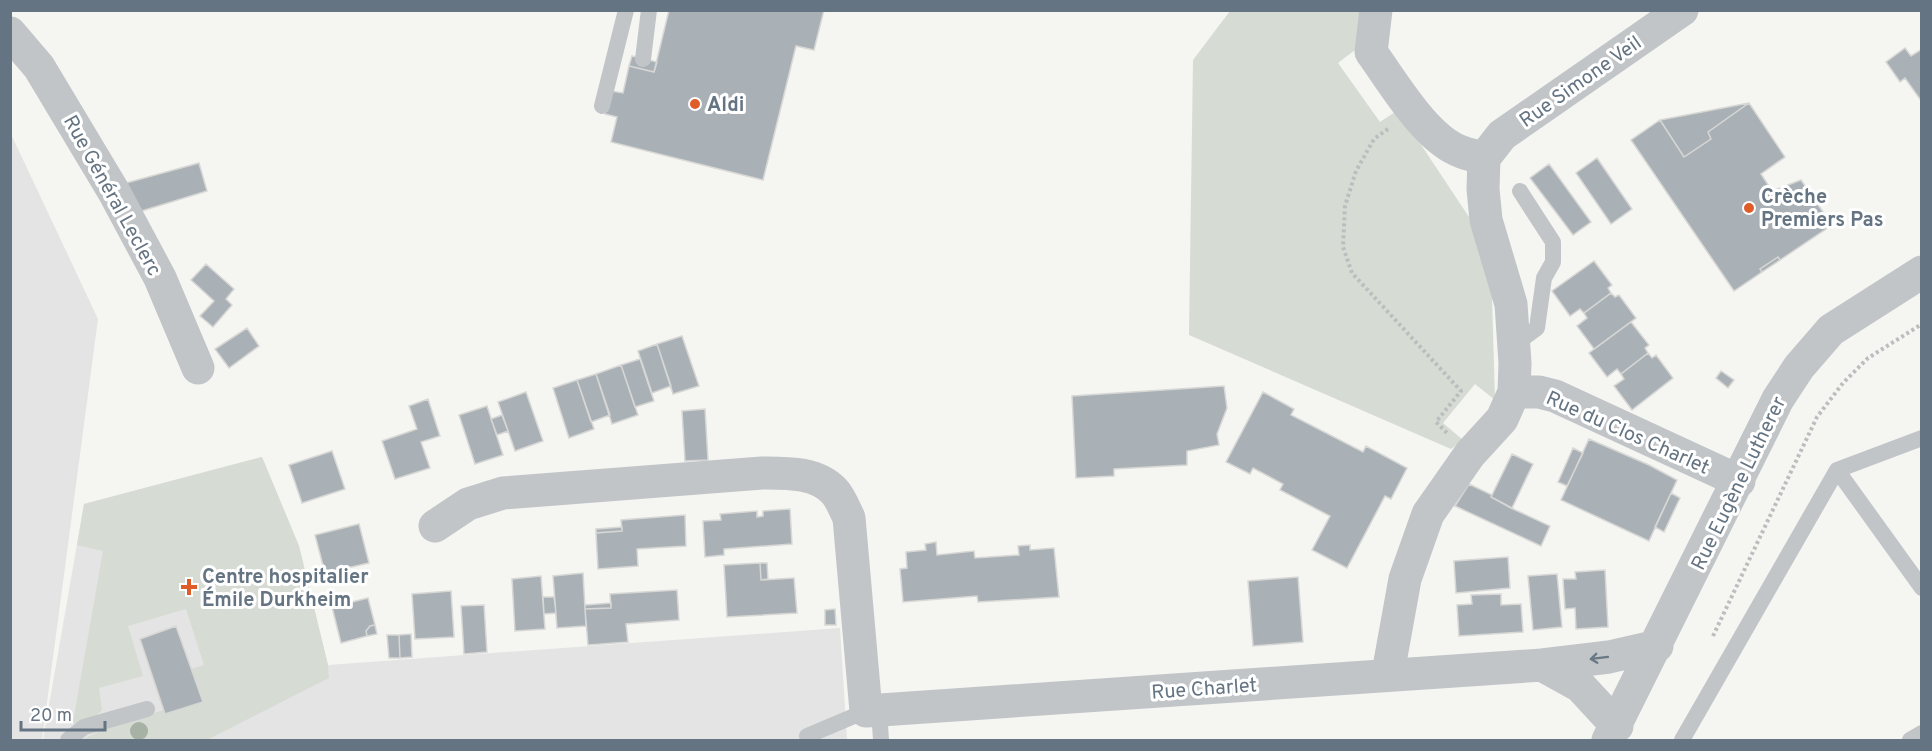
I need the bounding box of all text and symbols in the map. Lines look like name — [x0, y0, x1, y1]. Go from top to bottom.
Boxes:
street label: Rue Simone Veil — [1515, 31, 1647, 134]
place label: Aldi — [707, 93, 744, 119]
marker: Aldi — [688, 97, 702, 111]
street label: Rue Général Leclerc — [56, 111, 166, 281]
place label: Crèche Premiers Pas — [1761, 185, 1884, 234]
marker: Crèche Premiers Pas — [1742, 201, 1756, 215]
street label: Rue du Clos Charlet — [1541, 386, 1713, 482]
street label: Rue Eugène Lutherer — [1686, 393, 1793, 575]
place label: Centre hospitalier Émile Durkheim — [202, 565, 369, 614]
marker: Centre hospitalier Émile Durkheim — [180, 578, 198, 596]
one-way arrow — [1590, 653, 1610, 664]
street label: Rue Charlet — [1150, 673, 1258, 707]
scale bar — [21, 694, 105, 732]
text: 20 m — [30, 705, 72, 728]

